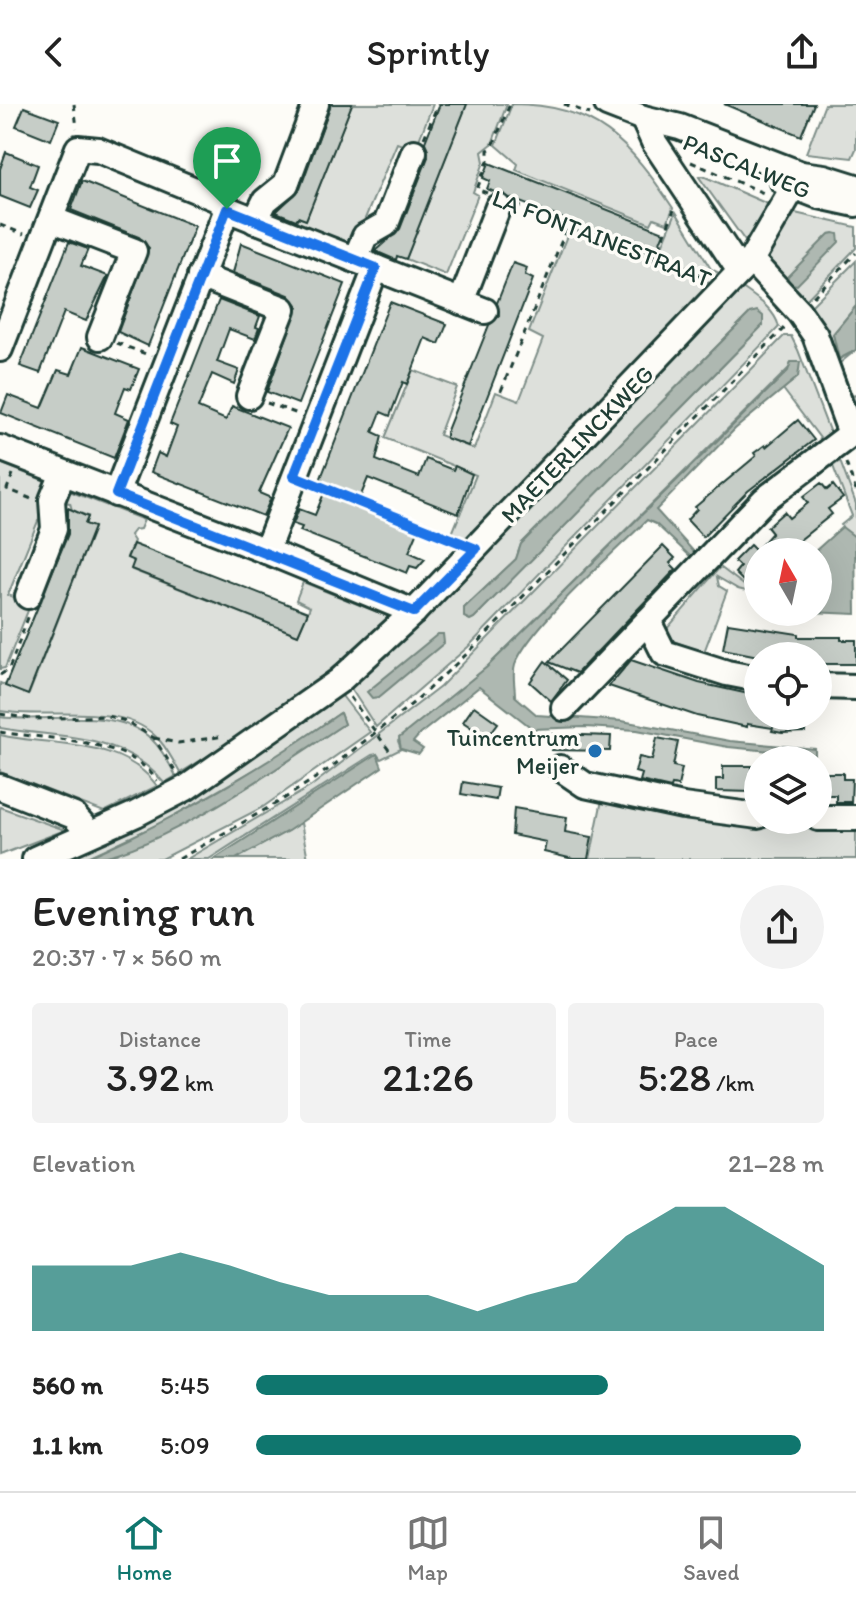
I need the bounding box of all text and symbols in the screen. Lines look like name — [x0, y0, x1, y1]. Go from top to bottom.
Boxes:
icon: back — [32, 30, 76, 74]
icon: share — [780, 30, 824, 74]
text: Sprintly — [366, 31, 490, 74]
pin — [193, 127, 261, 209]
street label: PASCALWEG — [679, 127, 815, 205]
icon: arrive — [205, 139, 249, 183]
street label: LA FONTAINESTRAAT — [488, 183, 716, 293]
street label: MAETERLINCKWEG — [494, 359, 660, 529]
north arrow — [744, 538, 832, 626]
map controls — [744, 538, 832, 834]
button: locate — [744, 642, 832, 730]
place label: Tuincentrum Meijer — [447, 723, 579, 780]
marker: Tuincentrum Meijer — [586, 742, 604, 760]
button: layers — [744, 746, 832, 834]
text: Evening run — [32, 884, 255, 937]
button: share — [740, 885, 824, 969]
text: 20:37 · 7 × 560 m — [32, 941, 222, 973]
text: Distance — [119, 1026, 201, 1053]
text: Time — [405, 1026, 451, 1053]
text: Pace — [674, 1026, 718, 1053]
text: 3.92 — [106, 1053, 180, 1101]
text: 21:26 — [382, 1053, 474, 1101]
text: 5:28 — [637, 1053, 711, 1101]
text: km — [180, 1070, 214, 1097]
text: /km — [711, 1070, 755, 1097]
text: Elevation — [32, 1147, 135, 1179]
text: 21–28 m — [728, 1147, 824, 1179]
text: 560 m — [32, 1369, 103, 1401]
text: 5:45 — [160, 1369, 209, 1401]
text: 1.1 km — [32, 1429, 103, 1461]
text: 5:09 — [160, 1429, 210, 1461]
tab: Home — [117, 1511, 172, 1586]
tab: Map — [406, 1511, 450, 1586]
tab: Saved — [683, 1511, 739, 1586]

